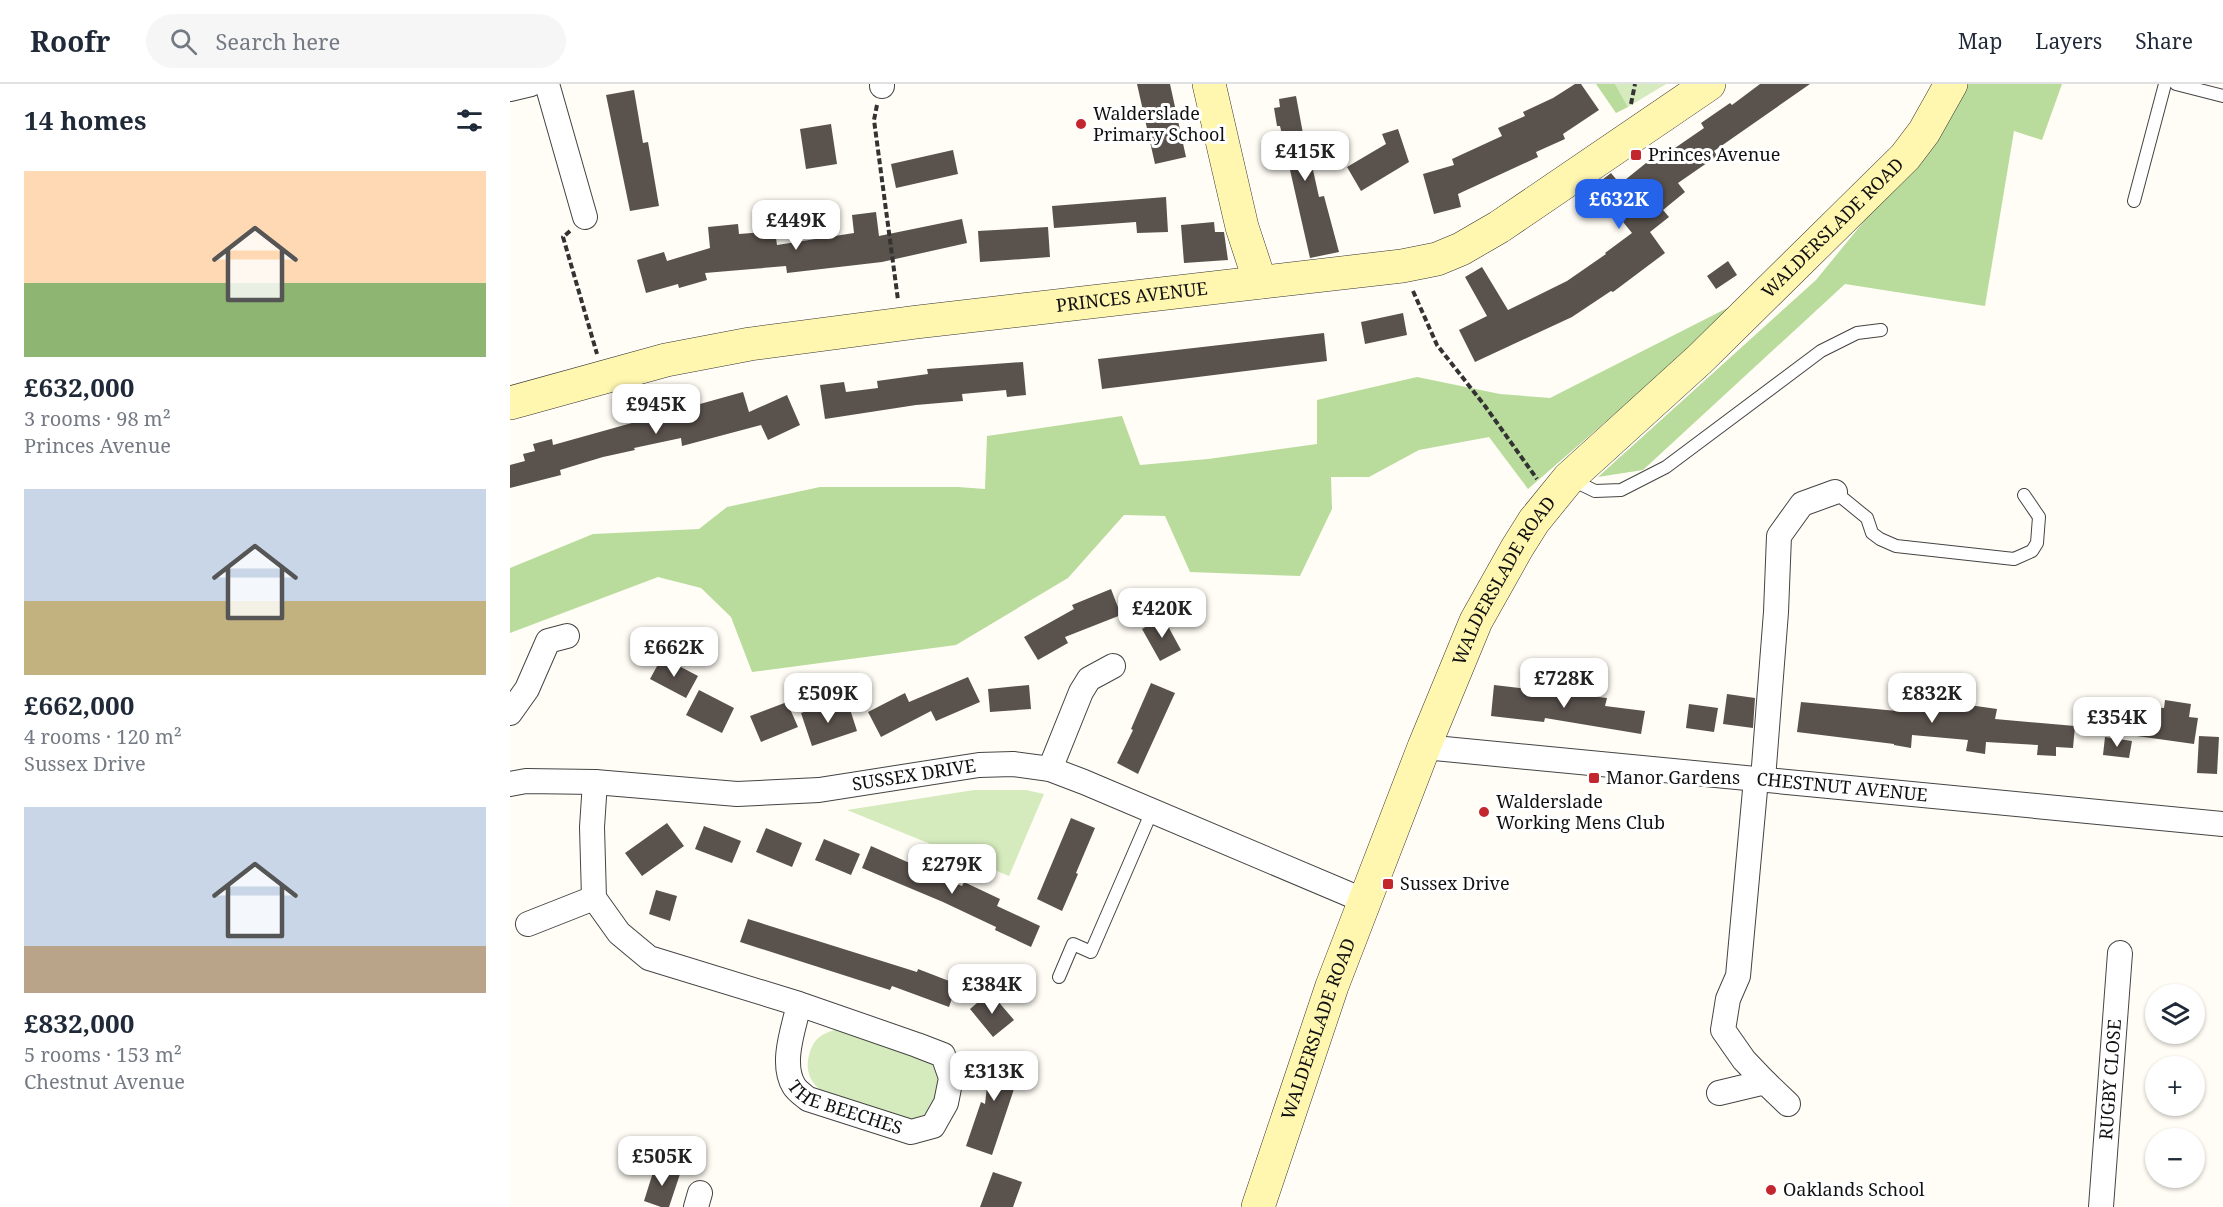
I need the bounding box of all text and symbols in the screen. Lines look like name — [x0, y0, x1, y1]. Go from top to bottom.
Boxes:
search box — [146, 14, 566, 68]
text: Roofr — [30, 22, 110, 60]
icon: search — [167, 25, 200, 58]
text: Search here — [215, 26, 340, 56]
text: Map — [1958, 27, 2002, 55]
text: Layers — [2035, 27, 2102, 55]
text: Share — [2135, 27, 2193, 55]
place label: Walderslade Primary School — [1093, 101, 1225, 146]
text: 14 homes — [24, 102, 146, 138]
icon: filters — [453, 104, 486, 137]
marker: Walderslade Primary School — [1074, 117, 1088, 131]
pin: £415K — [1263, 131, 1347, 182]
text: £415K — [1275, 137, 1335, 164]
place label: Princes Avenue — [1648, 142, 1780, 166]
marker: Princes Avenue — [1629, 148, 1643, 162]
street label: WALDERSLADE ROAD — [1756, 152, 1908, 303]
pin: £632K — [1577, 179, 1661, 230]
text: £632K — [1589, 185, 1649, 212]
pin: £449K — [754, 200, 838, 251]
text: £449K — [766, 206, 826, 233]
icon: home — [201, 210, 309, 318]
street label: PRINCES AVENUE — [1055, 276, 1209, 317]
text: £632,000 — [24, 369, 134, 405]
pin: £945K — [614, 384, 698, 435]
text: £945K — [626, 390, 686, 417]
text: 3 rooms · 98 m² — [24, 405, 171, 432]
text: Princes Avenue — [24, 432, 171, 459]
street label: WALDERSLADE ROAD — [1446, 491, 1560, 668]
icon: home — [201, 528, 309, 636]
pin: £420K — [1120, 588, 1204, 639]
text: £420K — [1132, 594, 1192, 621]
pin: £662K — [632, 627, 716, 678]
text: £662K — [644, 633, 704, 660]
pin: £728K — [1522, 658, 1606, 709]
text: £728K — [1534, 664, 1594, 691]
pin: £509K — [786, 673, 870, 724]
pin: £832K — [1890, 673, 1974, 724]
text: £509K — [798, 679, 858, 706]
text: £832K — [1902, 679, 1962, 706]
text: £662,000 — [24, 687, 134, 723]
pin: £354K — [2075, 697, 2159, 748]
text: £354K — [2087, 703, 2147, 730]
text: 4 rooms · 120 m² — [24, 723, 182, 750]
text: Sussex Drive — [24, 750, 146, 777]
street label: SUSSEX DRIVE — [850, 753, 977, 796]
place label: Manor Gardens — [1606, 765, 1740, 789]
street label: CHESTNUT AVENUE — [1755, 766, 1929, 806]
marker: Manor Gardens — [1587, 771, 1601, 785]
place label: Walderslade Working Mens Club — [1496, 789, 1665, 834]
marker: Walderslade Working Mens Club — [1477, 805, 1491, 819]
pin: £279K — [910, 844, 994, 895]
icon: home — [201, 846, 309, 954]
text: £279K — [922, 850, 982, 877]
place label: Sussex Drive — [1400, 871, 1510, 895]
marker: Sussex Drive — [1381, 877, 1395, 891]
street label: WALDERSLADE ROAD — [1275, 934, 1360, 1123]
pin: £384K — [950, 964, 1034, 1015]
text: £384K — [962, 970, 1022, 997]
map controls — [2145, 984, 2205, 1188]
button: layers — [2145, 984, 2205, 1044]
text: £832,000 — [24, 1005, 134, 1041]
street label: RUGBY CLOSE — [2093, 1018, 2126, 1141]
text: 5 rooms · 153 m² — [24, 1041, 182, 1068]
pin: £313K — [952, 1051, 1036, 1102]
button: + — [2145, 1056, 2205, 1116]
text: £313K — [964, 1057, 1024, 1084]
text: Chestnut Avenue — [24, 1068, 185, 1095]
street label: THE BEECHES — [783, 1075, 906, 1140]
button: − — [2145, 1128, 2205, 1188]
pin: £505K — [620, 1136, 704, 1187]
text: £505K — [632, 1142, 692, 1169]
place label: Oaklands School — [1783, 1177, 1925, 1201]
marker: Oaklands School — [1764, 1183, 1778, 1197]

